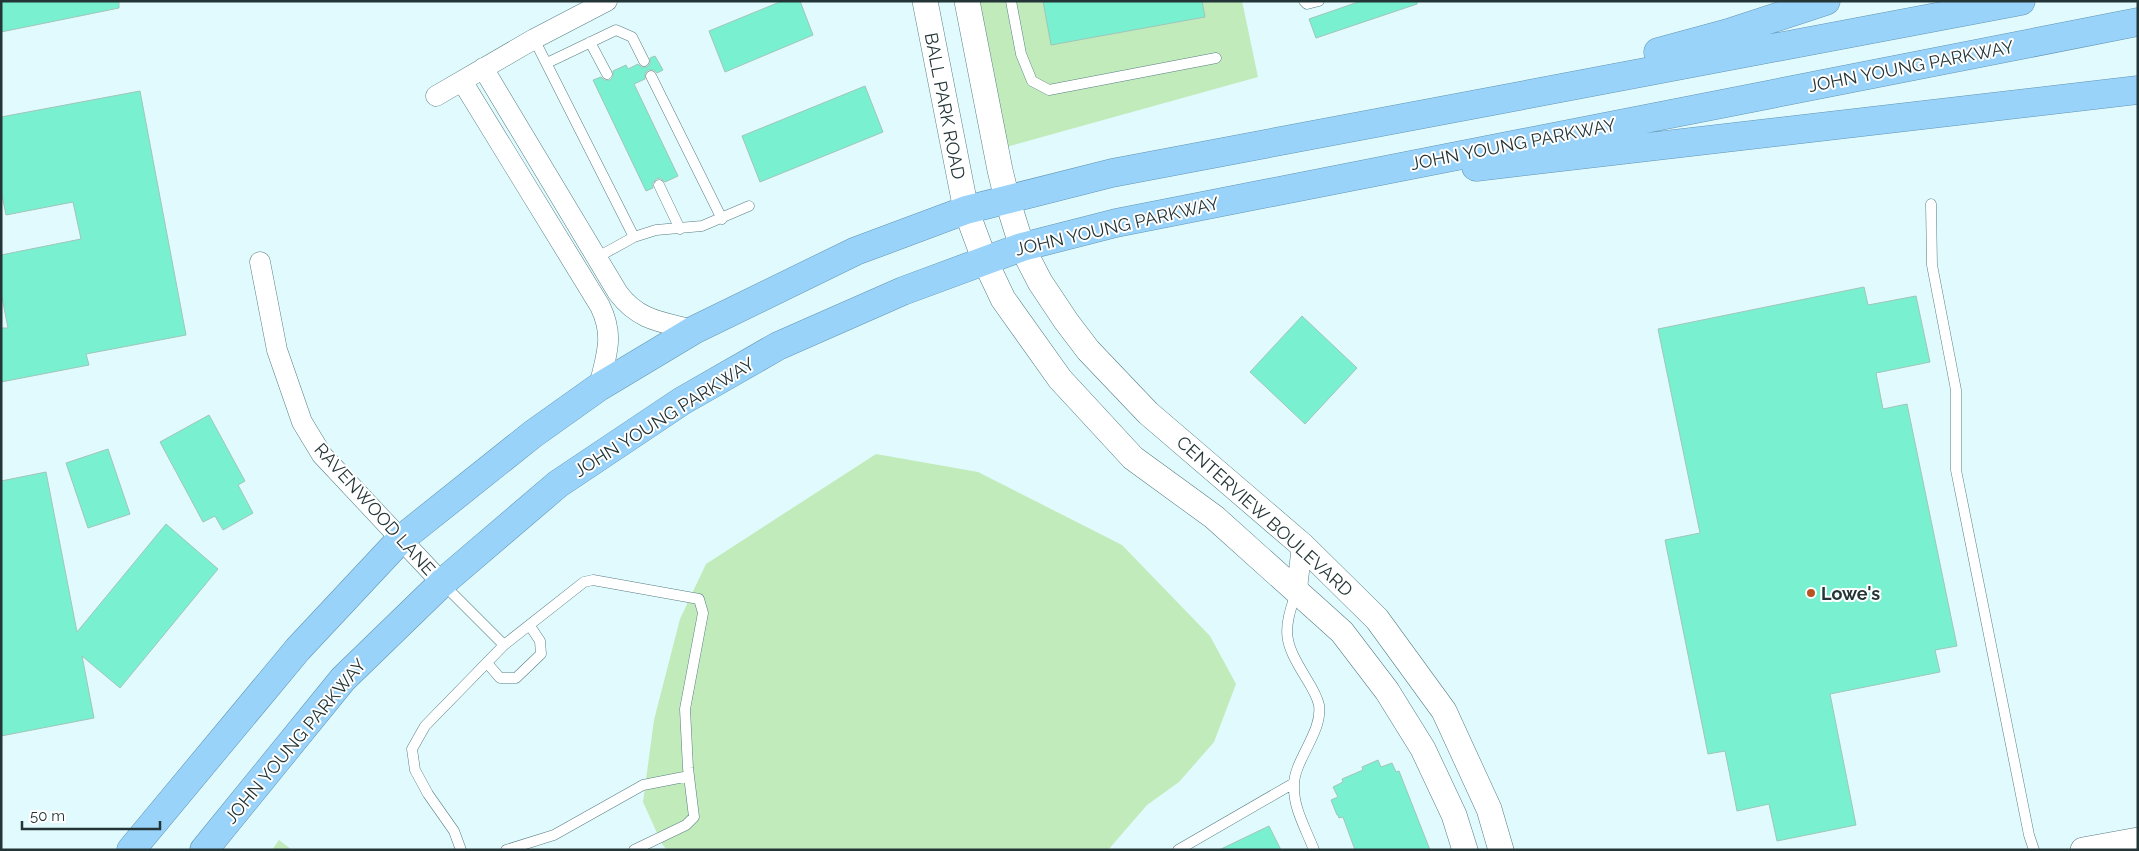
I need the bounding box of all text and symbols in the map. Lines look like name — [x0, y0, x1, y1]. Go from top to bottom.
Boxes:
street label: BALL PARK ROAD — [920, 31, 970, 181]
street label: JOHN YOUNG PARKWAY — [1807, 36, 2016, 96]
street label: JOHN YOUNG PARKWAY — [1409, 114, 1618, 174]
street label: JOHN YOUNG PARKWAY — [1013, 192, 1221, 260]
street label: JOHN YOUNG PARKWAY — [570, 353, 758, 481]
street label: CENTERVIEW BOULEVARD — [1173, 431, 1357, 601]
street label: RAVENWOOD LANE — [310, 439, 440, 579]
place label: Lowe's — [1821, 583, 1880, 604]
marker: Lowe's — [1805, 587, 1817, 599]
street label: JOHN YOUNG PARKWAY — [220, 654, 370, 828]
scale bar — [22, 798, 160, 830]
text: 50 m — [30, 807, 65, 825]

